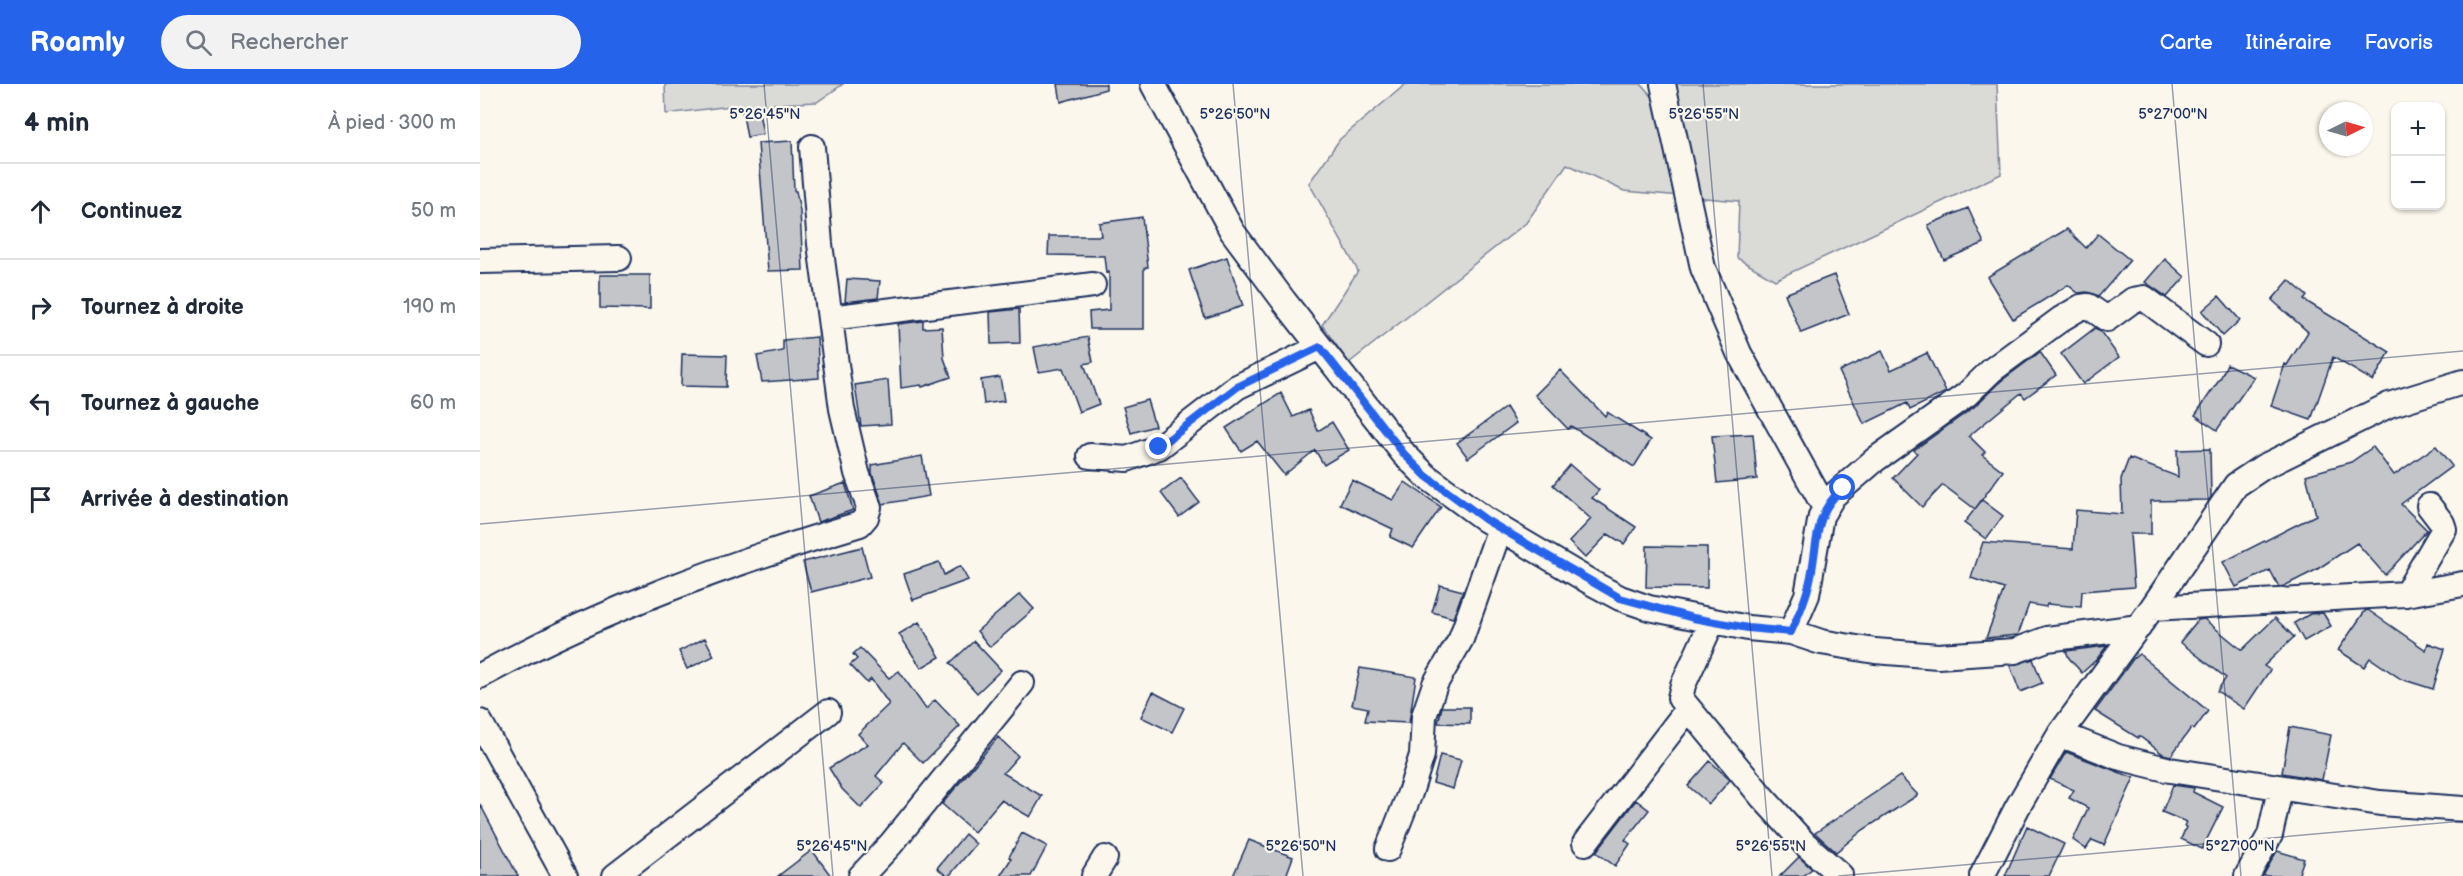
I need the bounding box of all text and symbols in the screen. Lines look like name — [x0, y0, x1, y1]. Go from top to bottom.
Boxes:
search box — [161, 15, 581, 69]
text: Roamly — [30, 26, 125, 59]
icon: search — [182, 26, 215, 59]
text: Rechercher — [230, 29, 348, 56]
text: Carte — [2160, 30, 2213, 55]
text: Itinéraire — [2246, 30, 2332, 55]
text: Favoris — [2365, 30, 2433, 55]
north arrow — [2319, 102, 2373, 156]
map controls — [2391, 102, 2445, 210]
button: + — [2391, 102, 2445, 156]
text: 5°26'45"N — [729, 105, 801, 124]
text: 5°26'50"N — [1200, 105, 1270, 124]
text: 5°26'55"N — [1669, 105, 1739, 124]
text: 5°27'00"N — [2138, 105, 2208, 124]
text: 4 min — [24, 108, 89, 139]
text: À pied · 300 m — [328, 111, 456, 135]
button: − — [2391, 156, 2445, 210]
icon: ahead — [24, 195, 57, 228]
text: Continuez — [81, 198, 182, 225]
text: 50 m — [411, 199, 456, 223]
icon: right — [24, 291, 57, 324]
text: Tournez à droite — [81, 294, 244, 321]
text: 190 m — [403, 295, 456, 319]
icon: left — [24, 387, 57, 420]
text: Tournez à gauche — [81, 390, 259, 417]
text: 60 m — [410, 391, 456, 415]
route end — [1145, 433, 1171, 459]
route start — [1829, 474, 1855, 500]
icon: arrive — [24, 483, 57, 516]
text: Arrivée à destination — [81, 486, 289, 513]
text: 5°26'45"N — [796, 837, 868, 856]
text: 5°26'50"N — [1266, 837, 1336, 856]
text: 5°26'55"N — [1736, 837, 1806, 856]
text: 5°27'00"N — [2205, 837, 2275, 856]

